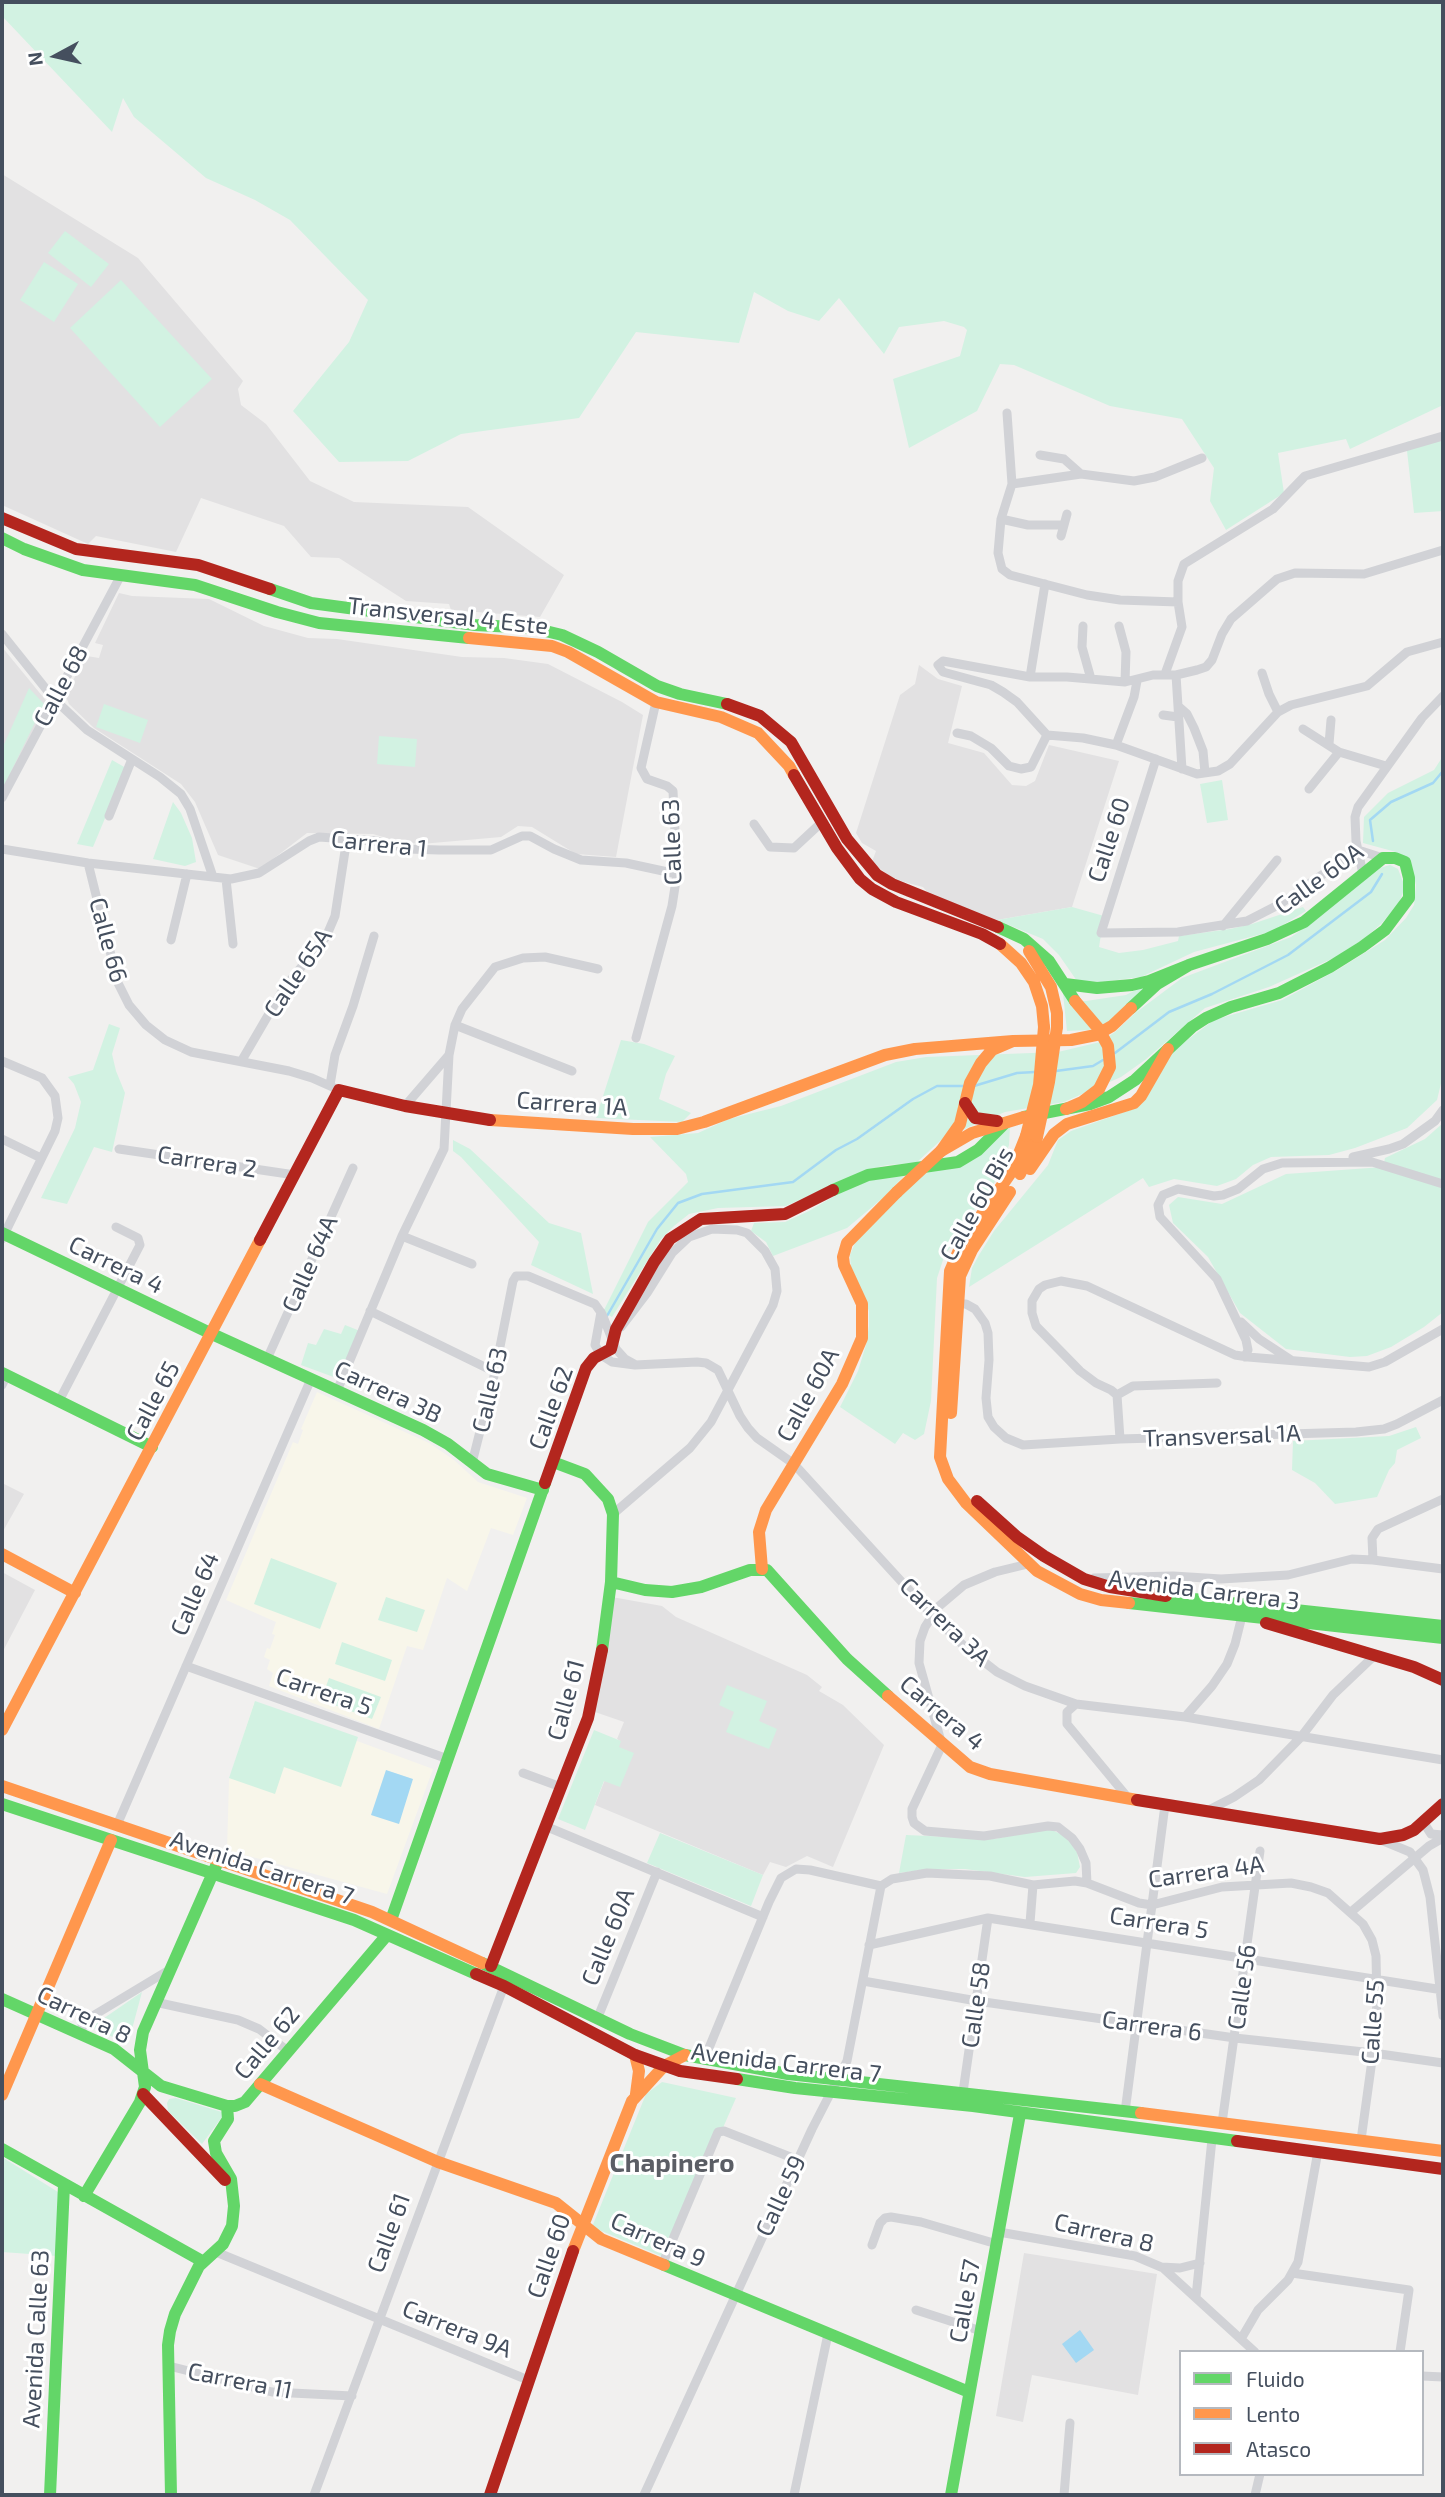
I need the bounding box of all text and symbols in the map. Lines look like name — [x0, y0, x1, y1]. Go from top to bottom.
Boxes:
north arrow — [21, 21, 91, 91]
text: N — [22, 51, 47, 67]
street label: Transversal 4 Este — [346, 591, 550, 641]
street label: Calle 68 — [28, 641, 94, 731]
street label: Calle 60 — [1082, 794, 1136, 886]
street label: Calle 63 — [656, 798, 688, 886]
street label: Carrera 1 — [330, 825, 428, 863]
street label: Calle 60A — [1269, 837, 1369, 921]
street label: Calle 66 — [83, 894, 133, 986]
street label: Calle 65A — [258, 923, 338, 1023]
street label: Carrera 1A — [515, 1086, 629, 1122]
street label: Carrera 2 — [155, 1140, 259, 1184]
street label: Calle 60 Bis — [934, 1142, 1020, 1266]
street label: Calle 64A — [276, 1211, 344, 1317]
street label: Carrera 4 — [64, 1230, 168, 1300]
street label: Calle 60A — [771, 1343, 845, 1447]
street label: Calle 63 — [466, 1345, 514, 1435]
street label: Carrera 3B — [330, 1355, 446, 1429]
street label: Calle 65 — [120, 1356, 186, 1446]
street label: Calle 62 — [523, 1362, 579, 1454]
street label: Transversal 1A — [1143, 1419, 1301, 1453]
street label: Calle 64 — [165, 1548, 225, 1640]
street label: Avenida Carrera 3 — [1107, 1564, 1301, 1616]
street label: Carrera 3A — [894, 1572, 996, 1672]
street label: Calle 61 — [541, 1656, 591, 1744]
street label: Carrera 5 — [272, 1662, 376, 1722]
street label: Carrera 4 — [894, 1669, 990, 1757]
street label: Avenida Carrera 7 — [167, 1825, 357, 1911]
street label: Carrera 4A — [1146, 1850, 1266, 1894]
street label: Calle 60A — [575, 1884, 641, 1990]
street label: Carrera 5 — [1108, 1901, 1210, 1945]
street label: Calle 56 — [1222, 1942, 1262, 2032]
street label: Calle 58 — [956, 1960, 996, 2050]
street label: Calle 55 — [1356, 1979, 1390, 2065]
street label: Carrera 8 — [32, 1980, 136, 2050]
street label: Calle 62 — [228, 2001, 306, 2085]
street label: Carrera 6 — [1100, 2005, 1204, 2047]
street label: Avenida Carrera 7 — [689, 2037, 883, 2089]
district label: Chapinero — [609, 2147, 735, 2179]
street label: Calle 59 — [750, 2151, 812, 2241]
street label: Calle 61 — [361, 2189, 417, 2277]
street label: Carrera 9 — [606, 2206, 710, 2274]
street label: Carrera 8 — [1051, 2208, 1157, 2258]
street label: Calle 60 — [521, 2210, 577, 2302]
street label: Avenida Calle 63 — [17, 2249, 55, 2429]
street label: Calle 57 — [943, 2257, 987, 2345]
street label: Carrera 9A — [398, 2294, 516, 2364]
legend — [1179, 2350, 1424, 2476]
street label: Carrera 11 — [185, 2357, 295, 2405]
text: Fluido — [1246, 2366, 1305, 2391]
text: Lento — [1246, 2401, 1300, 2426]
text: Atasco — [1246, 2436, 1311, 2461]

